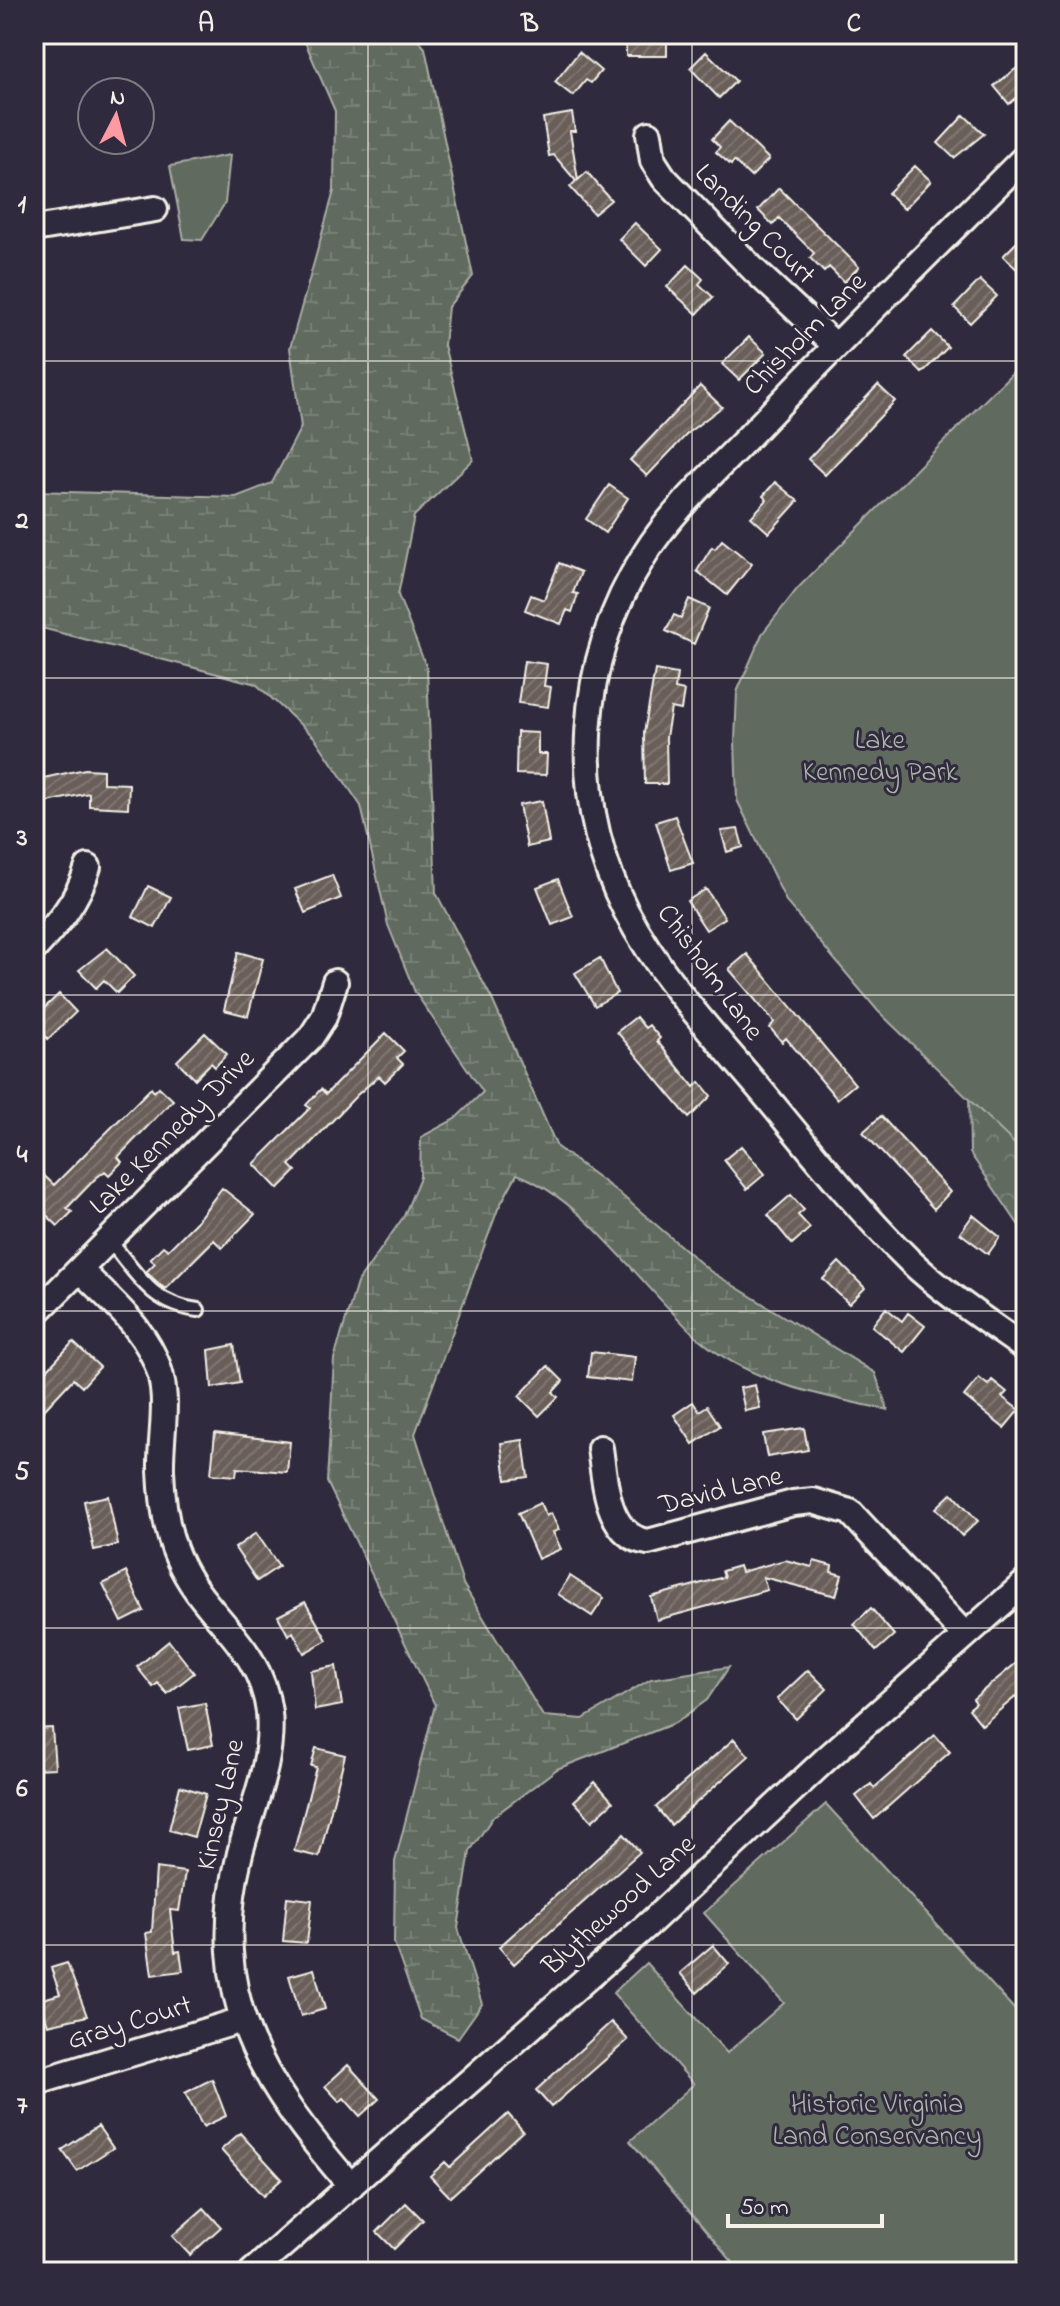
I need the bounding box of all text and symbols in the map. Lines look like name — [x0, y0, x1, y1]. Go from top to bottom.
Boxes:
text: A — [198, 6, 214, 44]
text: B — [520, 6, 539, 44]
text: C — [847, 6, 861, 44]
north arrow — [76, 76, 156, 156]
text: N — [109, 82, 127, 116]
street label: Landing Court — [684, 155, 824, 295]
text: 1 — [18, 187, 27, 225]
street label: Chisholm Lane — [735, 264, 877, 406]
text: 2 — [15, 503, 29, 541]
park label: Lake Kennedy Park — [802, 721, 958, 794]
text: 3 — [16, 820, 28, 858]
street label: Chisholm Lane — [645, 896, 773, 1050]
street label: Lake Kennedy Drive — [81, 1040, 266, 1225]
text: 4 — [17, 1137, 28, 1175]
text: 5 — [15, 1454, 30, 1492]
street label: David Lane — [654, 1457, 788, 1527]
street label: Kinsey Lane — [187, 1735, 257, 1875]
text: 6 — [16, 1771, 28, 1809]
street label: Blythewood Lane — [533, 1825, 706, 1987]
street label: Gray Court — [63, 1986, 197, 2062]
park label: Historic Virginia Land Conservancy — [773, 2085, 981, 2158]
text: 7 — [17, 2088, 28, 2126]
scale bar — [728, 2178, 882, 2228]
text: 50 m — [740, 2191, 789, 2226]

